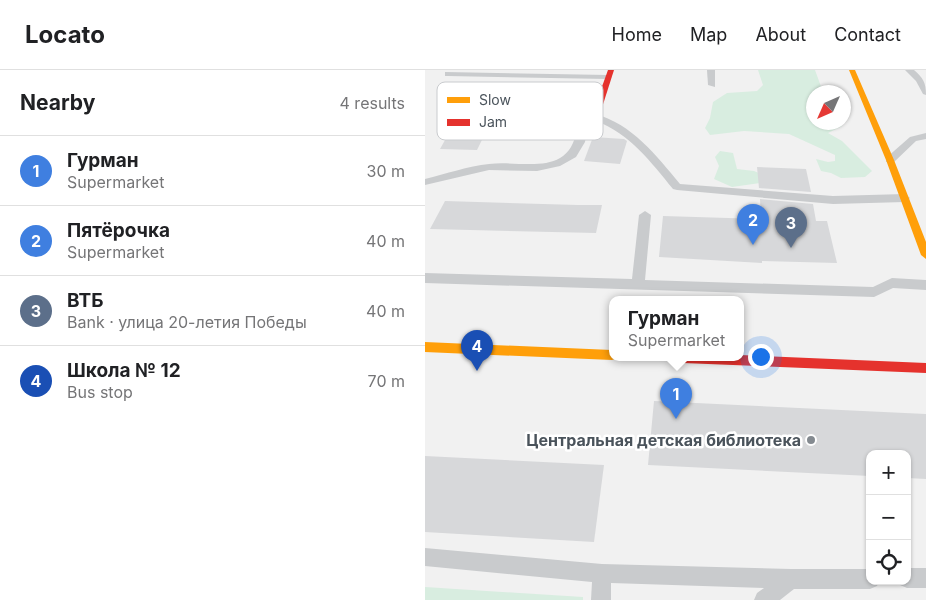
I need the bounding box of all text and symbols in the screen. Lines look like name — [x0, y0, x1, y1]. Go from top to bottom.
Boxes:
text: Locato — [25, 20, 105, 49]
text: Home — [612, 24, 662, 45]
text: Map — [690, 24, 727, 45]
text: About — [755, 24, 806, 45]
text: Contact — [834, 24, 901, 45]
legend — [437, 82, 603, 140]
north arrow — [806, 85, 851, 130]
text: Nearby — [20, 90, 95, 115]
text: Slow — [479, 91, 511, 108]
text: 4 results — [340, 93, 405, 113]
text: Jam — [479, 113, 507, 130]
text: Гурман — [67, 149, 139, 172]
text: 1 — [33, 161, 39, 181]
text: 30 m — [367, 161, 405, 181]
text: Supermarket — [67, 172, 164, 192]
pin: 2 — [737, 204, 769, 245]
pin: 3 — [775, 207, 807, 248]
text: Пятёрочка — [67, 219, 170, 242]
text: 2 — [31, 231, 41, 251]
text: 40 m — [366, 231, 405, 251]
text: Supermarket — [67, 242, 164, 262]
text: ВТБ — [67, 289, 103, 312]
popup — [609, 296, 744, 361]
text: 3 — [31, 301, 41, 321]
text: 40 m — [366, 301, 405, 321]
text: Гурман — [628, 307, 699, 330]
text: Bank · улица 20-летия Победы — [67, 312, 307, 332]
pin: 4 — [461, 330, 493, 371]
text: Supermarket — [628, 330, 725, 350]
your location — [748, 344, 774, 370]
text: Школа № 12 — [67, 359, 181, 382]
text: 4 — [31, 371, 41, 391]
text: 70 m — [368, 371, 405, 391]
pin: 1 — [660, 378, 692, 419]
text: Bus stop — [67, 382, 133, 402]
place label: Центральная детская библиотека — [526, 430, 801, 450]
marker: Центральная детская библиотека — [805, 434, 817, 446]
map controls — [866, 450, 911, 585]
button: + — [866, 450, 911, 495]
button: − — [866, 495, 911, 540]
button: locate — [866, 540, 911, 585]

